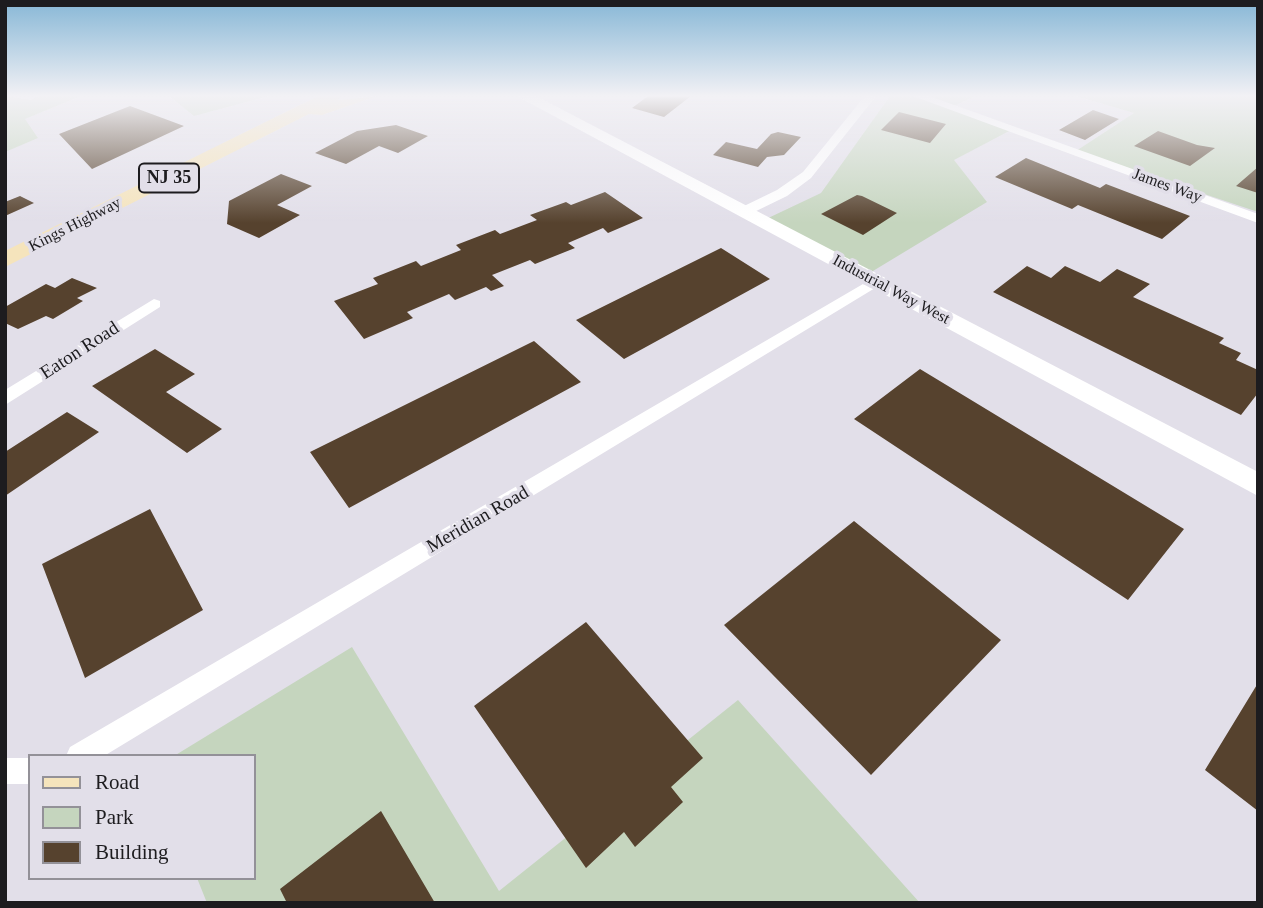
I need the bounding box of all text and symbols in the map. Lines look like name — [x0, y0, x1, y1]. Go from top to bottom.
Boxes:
road number: NJ 35 — [139, 163, 199, 192]
street label: James Way — [1130, 165, 1204, 207]
street label: Kings Highway — [26, 194, 124, 256]
street label: Industrial Way West — [829, 251, 953, 329]
street label: Eaton Road — [36, 317, 124, 385]
street label: Meridian Road — [423, 482, 533, 558]
legend — [28, 754, 256, 880]
text: Road — [95, 770, 139, 794]
text: Park — [95, 805, 134, 829]
text: Building — [95, 840, 169, 864]

